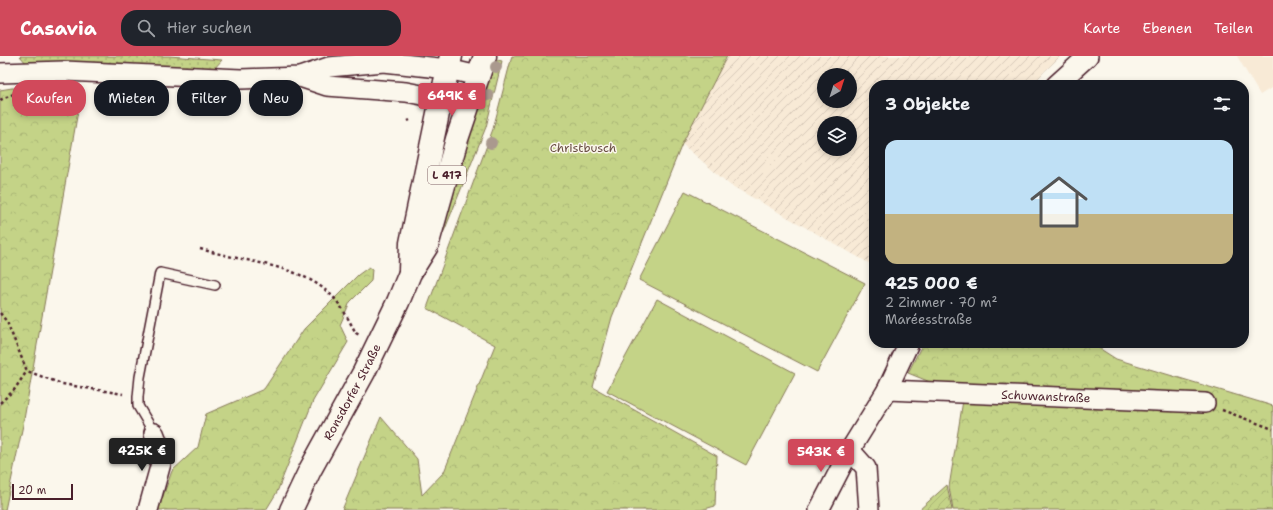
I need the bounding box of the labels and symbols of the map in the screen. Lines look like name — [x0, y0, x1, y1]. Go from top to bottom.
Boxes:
north arrow — [817, 68, 857, 108]
pin: 649K € — [419, 83, 485, 117]
park label: Christbusch — [550, 140, 616, 156]
road number: L 417 — [428, 166, 466, 184]
street label: Ronsdorfer Straße — [320, 341, 385, 443]
street label: Schuwanstraße — [1001, 387, 1091, 406]
pin: 425K € — [109, 438, 175, 472]
pin: 543K € — [788, 439, 854, 473]
scale bar — [12, 482, 73, 501]

